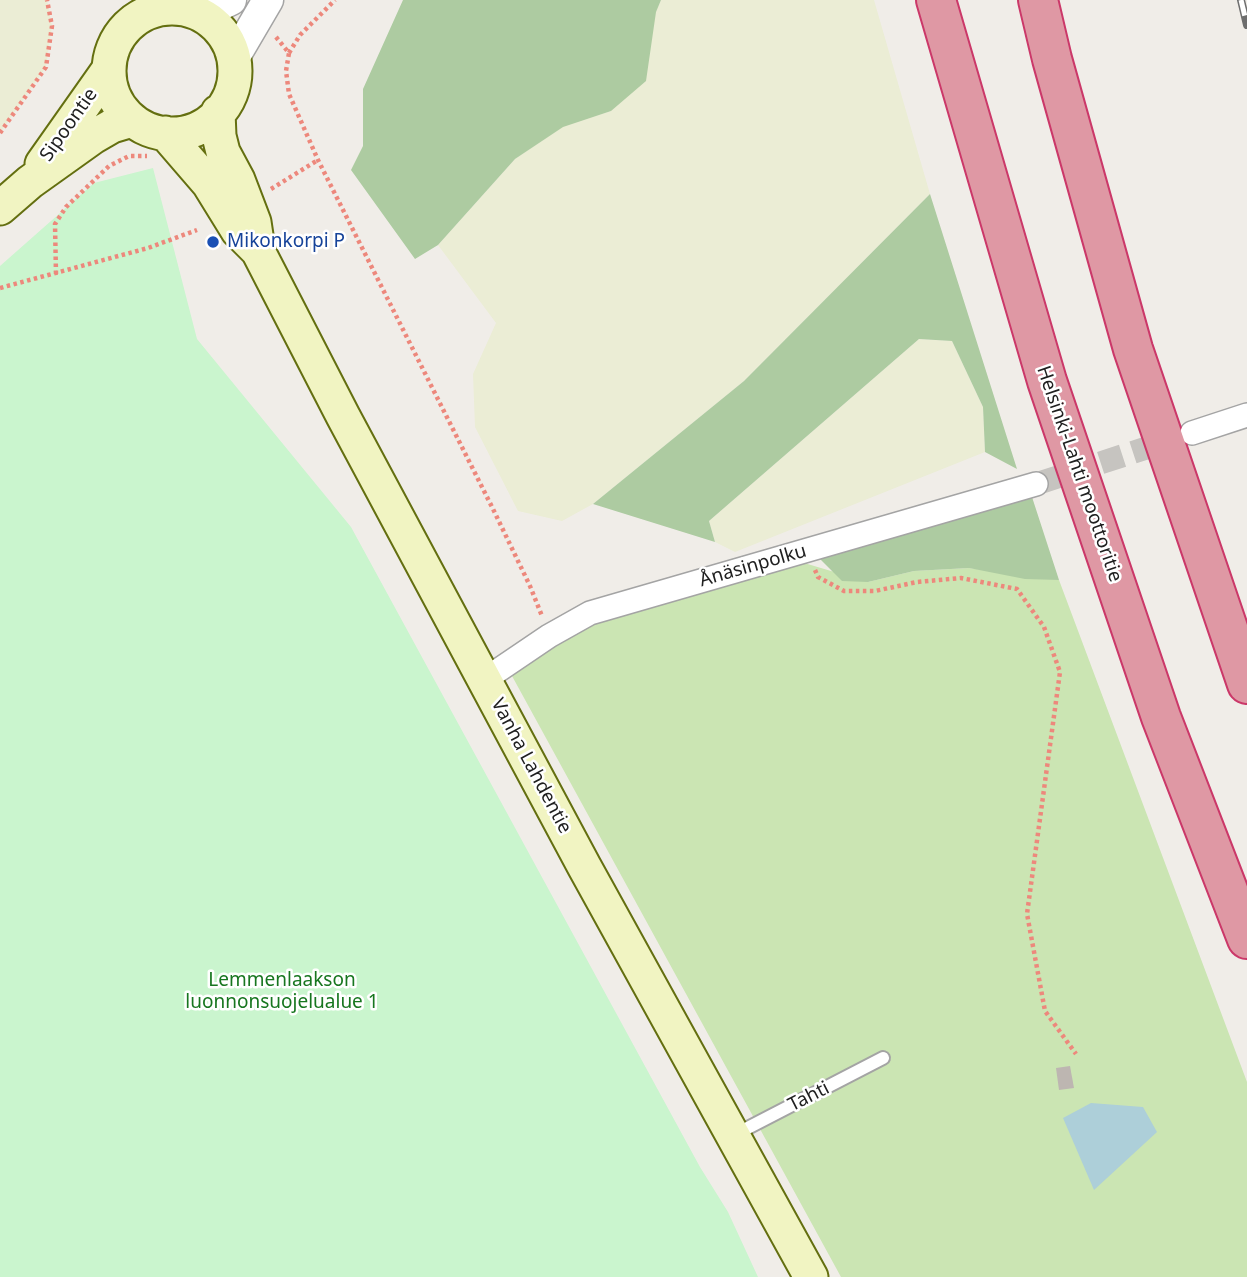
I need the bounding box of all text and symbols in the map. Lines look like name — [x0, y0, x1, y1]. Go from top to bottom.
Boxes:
street label: Sipoontie — [36, 84, 102, 166]
place label: Mikonkorpi P — [227, 231, 345, 253]
marker: Mikonkorpi P — [205, 234, 221, 250]
street label: Helsinki-Lahti moottoritie — [1031, 363, 1127, 585]
street label: Ånäsinpolku — [697, 540, 809, 592]
street label: Vanha Lahdentie — [486, 695, 576, 837]
park label: Lemmenlaakson luonnonsuojelualue 1 — [185, 970, 379, 1014]
street label: Tahti — [785, 1077, 833, 1117]

